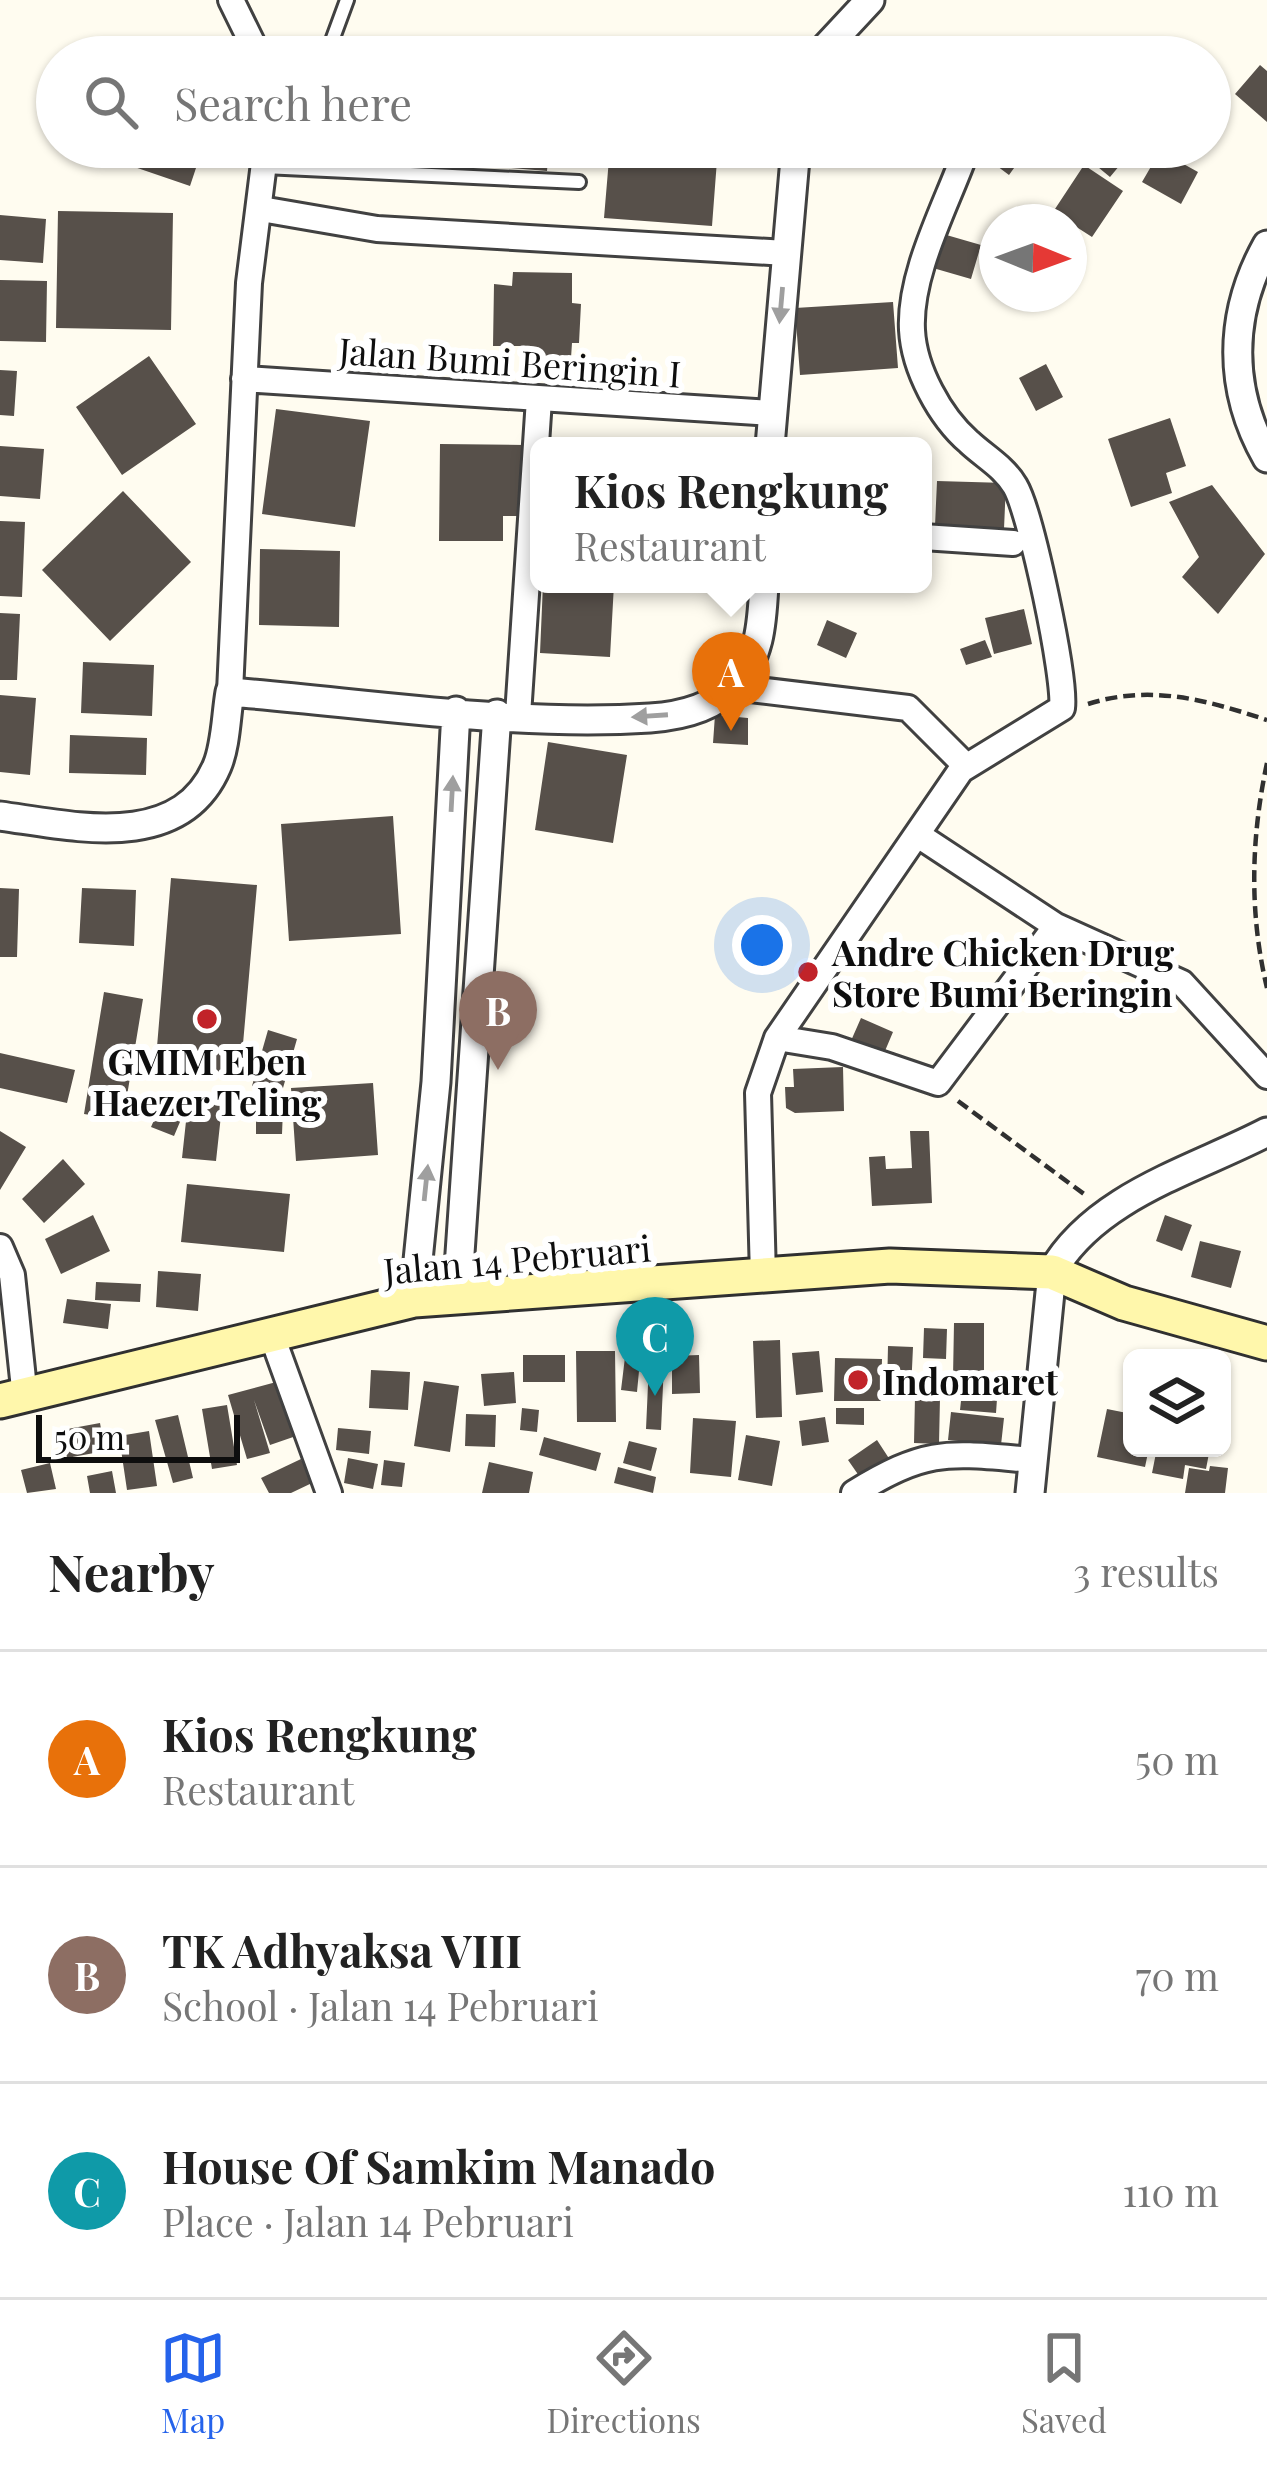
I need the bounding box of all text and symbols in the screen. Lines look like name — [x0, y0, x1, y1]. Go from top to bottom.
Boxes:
search box — [36, 36, 1231, 168]
icon: search — [78, 69, 144, 135]
text: Search here — [174, 72, 412, 132]
north arrow — [979, 204, 1087, 312]
one-way arrow — [772, 287, 791, 324]
street label: Jalan Bumi Beringin I — [336, 325, 683, 397]
popup — [530, 437, 932, 593]
text: Kios Rengkung — [574, 459, 888, 519]
text: Restaurant — [574, 519, 766, 571]
pin: A — [692, 632, 770, 731]
one-way arrow — [630, 707, 668, 726]
one-way arrow — [443, 774, 462, 812]
your location — [732, 915, 792, 975]
place label: Andre Chicken Drug Store Bumi Beringin — [831, 927, 1174, 1016]
marker: Andre Chicken Drug Store Bumi Beringin — [795, 959, 821, 985]
pin: B — [459, 971, 537, 1070]
marker: GMIM Eben Haezer Teling — [194, 1006, 220, 1032]
place label: GMIM Eben Haezer Teling — [93, 1036, 322, 1125]
one-way arrow — [417, 1164, 436, 1201]
street label: Jalan 14 Pebruari — [380, 1222, 653, 1294]
pin: C — [616, 1297, 694, 1396]
map controls — [1123, 1349, 1231, 1457]
button: layers — [1123, 1349, 1231, 1457]
place label: Indomaret — [882, 1356, 1058, 1404]
marker: Indomaret — [845, 1367, 871, 1393]
scale bar — [36, 1409, 240, 1462]
text: 50 m — [54, 1414, 125, 1458]
text: Nearby — [48, 1537, 214, 1605]
text: 3 results — [1073, 1545, 1219, 1597]
text: Kios Rengkung — [162, 1703, 477, 1763]
text: A — [74, 1733, 100, 1785]
text: 50 m — [1135, 1733, 1219, 1785]
text: Restaurant — [162, 1763, 354, 1815]
text: TK Adhyaksa VIII — [162, 1919, 522, 1979]
text: B — [74, 1949, 100, 2001]
text: 70 m — [1135, 1949, 1219, 2001]
text: School · Jalan 14 Pebruari — [162, 1979, 599, 2031]
text: House Of Samkim Manado — [162, 2135, 715, 2195]
text: C — [73, 2165, 101, 2217]
text: 110 m — [1122, 2165, 1219, 2217]
text: Place · Jalan 14 Pebruari — [162, 2195, 574, 2247]
tab: Map — [160, 2325, 226, 2441]
tab: Directions — [546, 2325, 701, 2441]
tab: Saved — [1021, 2325, 1107, 2441]

